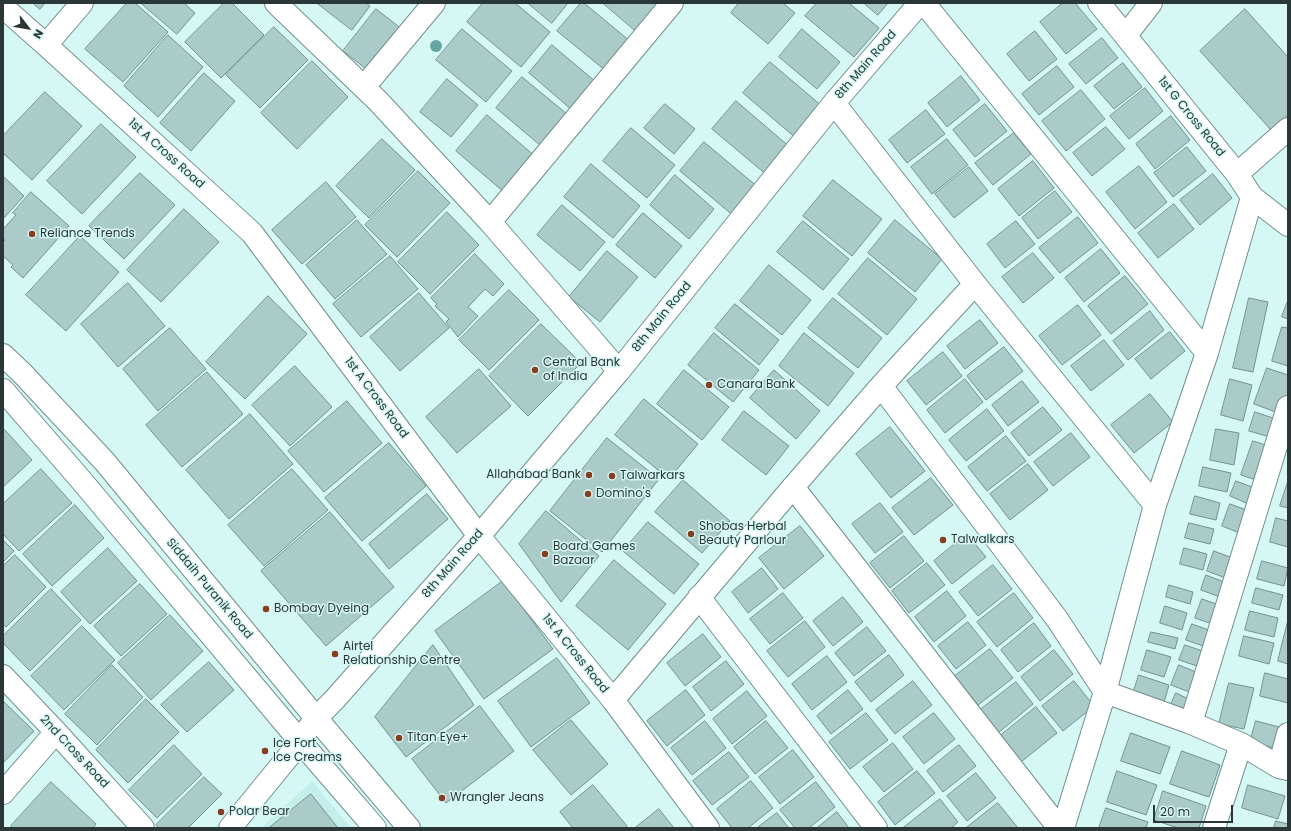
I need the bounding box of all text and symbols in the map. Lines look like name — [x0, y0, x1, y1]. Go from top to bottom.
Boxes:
north arrow — [8, 8, 48, 48]
text: N — [29, 27, 47, 42]
street label: 8th Main Road — [832, 28, 900, 102]
street label: 1st G Cross Road — [1154, 74, 1228, 160]
street label: 1st A Cross Road — [125, 116, 207, 192]
place label: Reliance Trends — [40, 227, 135, 241]
marker: Reliance Trends — [27, 229, 37, 239]
street label: 8th Main Road — [629, 279, 695, 355]
street label: 1st A Cross Road — [341, 355, 411, 441]
place label: Central Bank of India — [543, 356, 620, 384]
marker: Central Bank of India — [530, 365, 540, 375]
place label: Canara Bank — [717, 378, 795, 392]
marker: Canara Bank — [704, 380, 714, 390]
place label: Allahabad Bank — [486, 468, 581, 482]
place label: Talwarkars — [620, 469, 685, 483]
marker: Allahabad Bank — [584, 470, 594, 480]
marker: Talwarkars — [607, 471, 617, 481]
place label: Domino's — [596, 487, 651, 501]
marker: Domino's — [583, 489, 593, 499]
place label: Shobas Herbal Beauty Parlour — [699, 520, 786, 548]
street label: 8th Main Road — [419, 527, 487, 601]
marker: Shobas Herbal Beauty Parlour — [686, 529, 696, 539]
place label: Talwalkars — [951, 533, 1014, 547]
marker: Talwalkars — [938, 535, 948, 545]
street label: Siddaih Puranik Road — [163, 536, 255, 642]
place label: Board Games Bazaar — [553, 540, 635, 568]
marker: Board Games Bazaar — [540, 549, 550, 559]
place label: Bombay Dyeing — [274, 602, 369, 616]
marker: Bombay Dyeing — [261, 604, 271, 614]
street label: 1st A Cross Road — [539, 612, 611, 696]
place label: Airtel Relationship Centre — [343, 640, 460, 668]
marker: Airtel Relationship Centre — [330, 649, 340, 659]
street label: 2nd Cross Road — [37, 713, 111, 791]
place label: Titan Eye+ — [407, 731, 468, 745]
marker: Titan Eye+ — [394, 733, 404, 743]
place label: Ice Fort Ice Creams — [273, 737, 342, 765]
marker: Ice Fort Ice Creams — [260, 746, 270, 756]
place label: Wrangler Jeans — [450, 791, 544, 805]
marker: Wrangler Jeans — [437, 793, 447, 803]
scale bar — [1155, 797, 1235, 823]
text: 20 m — [1160, 803, 1190, 820]
place label: Polar Bear — [229, 805, 290, 819]
marker: Polar Bear — [216, 807, 226, 817]

